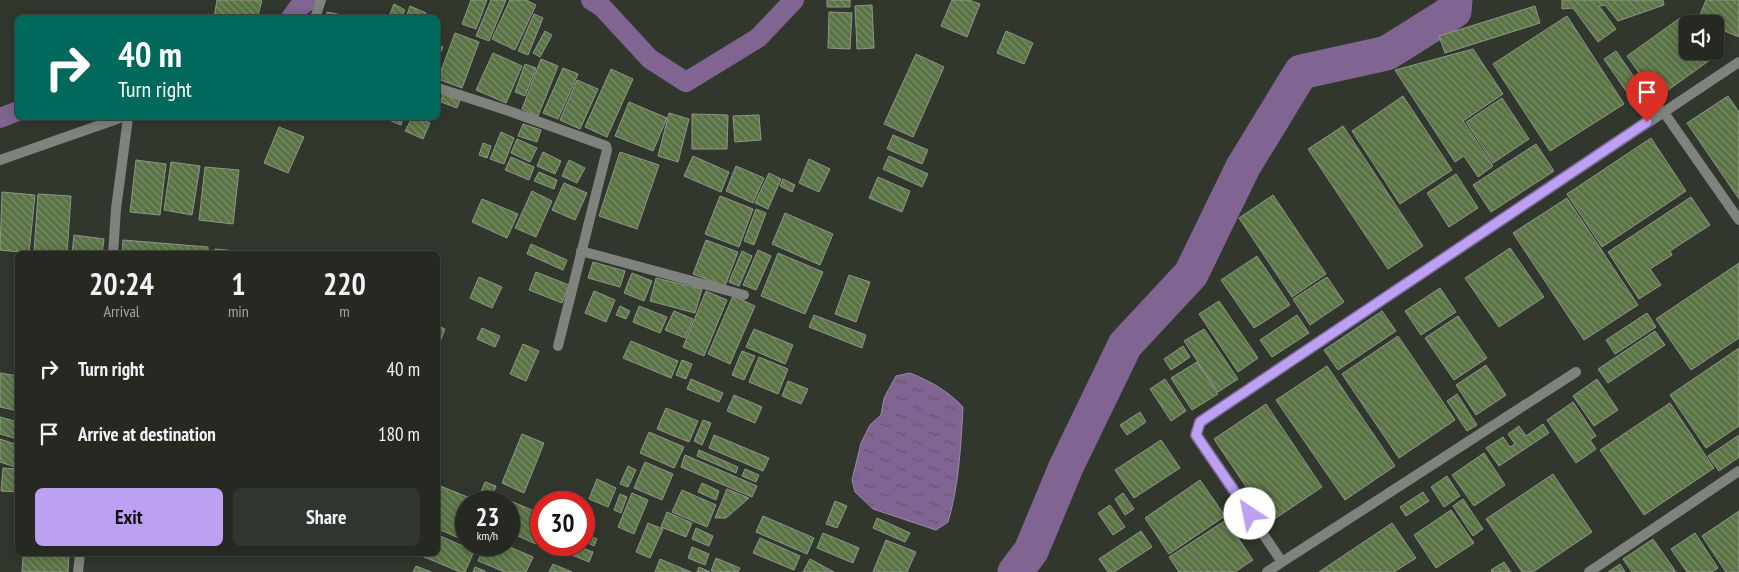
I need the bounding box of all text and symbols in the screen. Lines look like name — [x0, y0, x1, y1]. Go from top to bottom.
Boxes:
map controls — [1679, 15, 1724, 60]
button: sound — [1679, 15, 1724, 60]
text: 40 m — [118, 31, 182, 77]
icon: right — [35, 35, 100, 100]
pin — [1626, 71, 1668, 122]
text: Turn right — [118, 75, 192, 103]
icon: arrive — [1633, 78, 1661, 106]
text: 20:24 — [89, 264, 154, 303]
text: 1 — [231, 264, 246, 303]
text: 220 — [323, 264, 366, 303]
text: Arrival — [103, 301, 140, 321]
text: min — [228, 301, 249, 321]
text: m — [339, 301, 350, 321]
icon: right — [35, 355, 63, 383]
text: Turn right — [78, 357, 144, 381]
text: 40 m — [387, 357, 420, 381]
icon: arrive — [35, 420, 63, 448]
text: Arrive at destination — [78, 422, 216, 446]
text: 180 m — [378, 422, 420, 446]
position arrow — [1223, 487, 1275, 539]
button: Exit — [35, 488, 223, 546]
button: Share — [233, 488, 420, 546]
speed limit sign: 30 — [530, 491, 595, 556]
text: 23 — [476, 501, 499, 533]
text: km/h — [477, 528, 498, 543]

